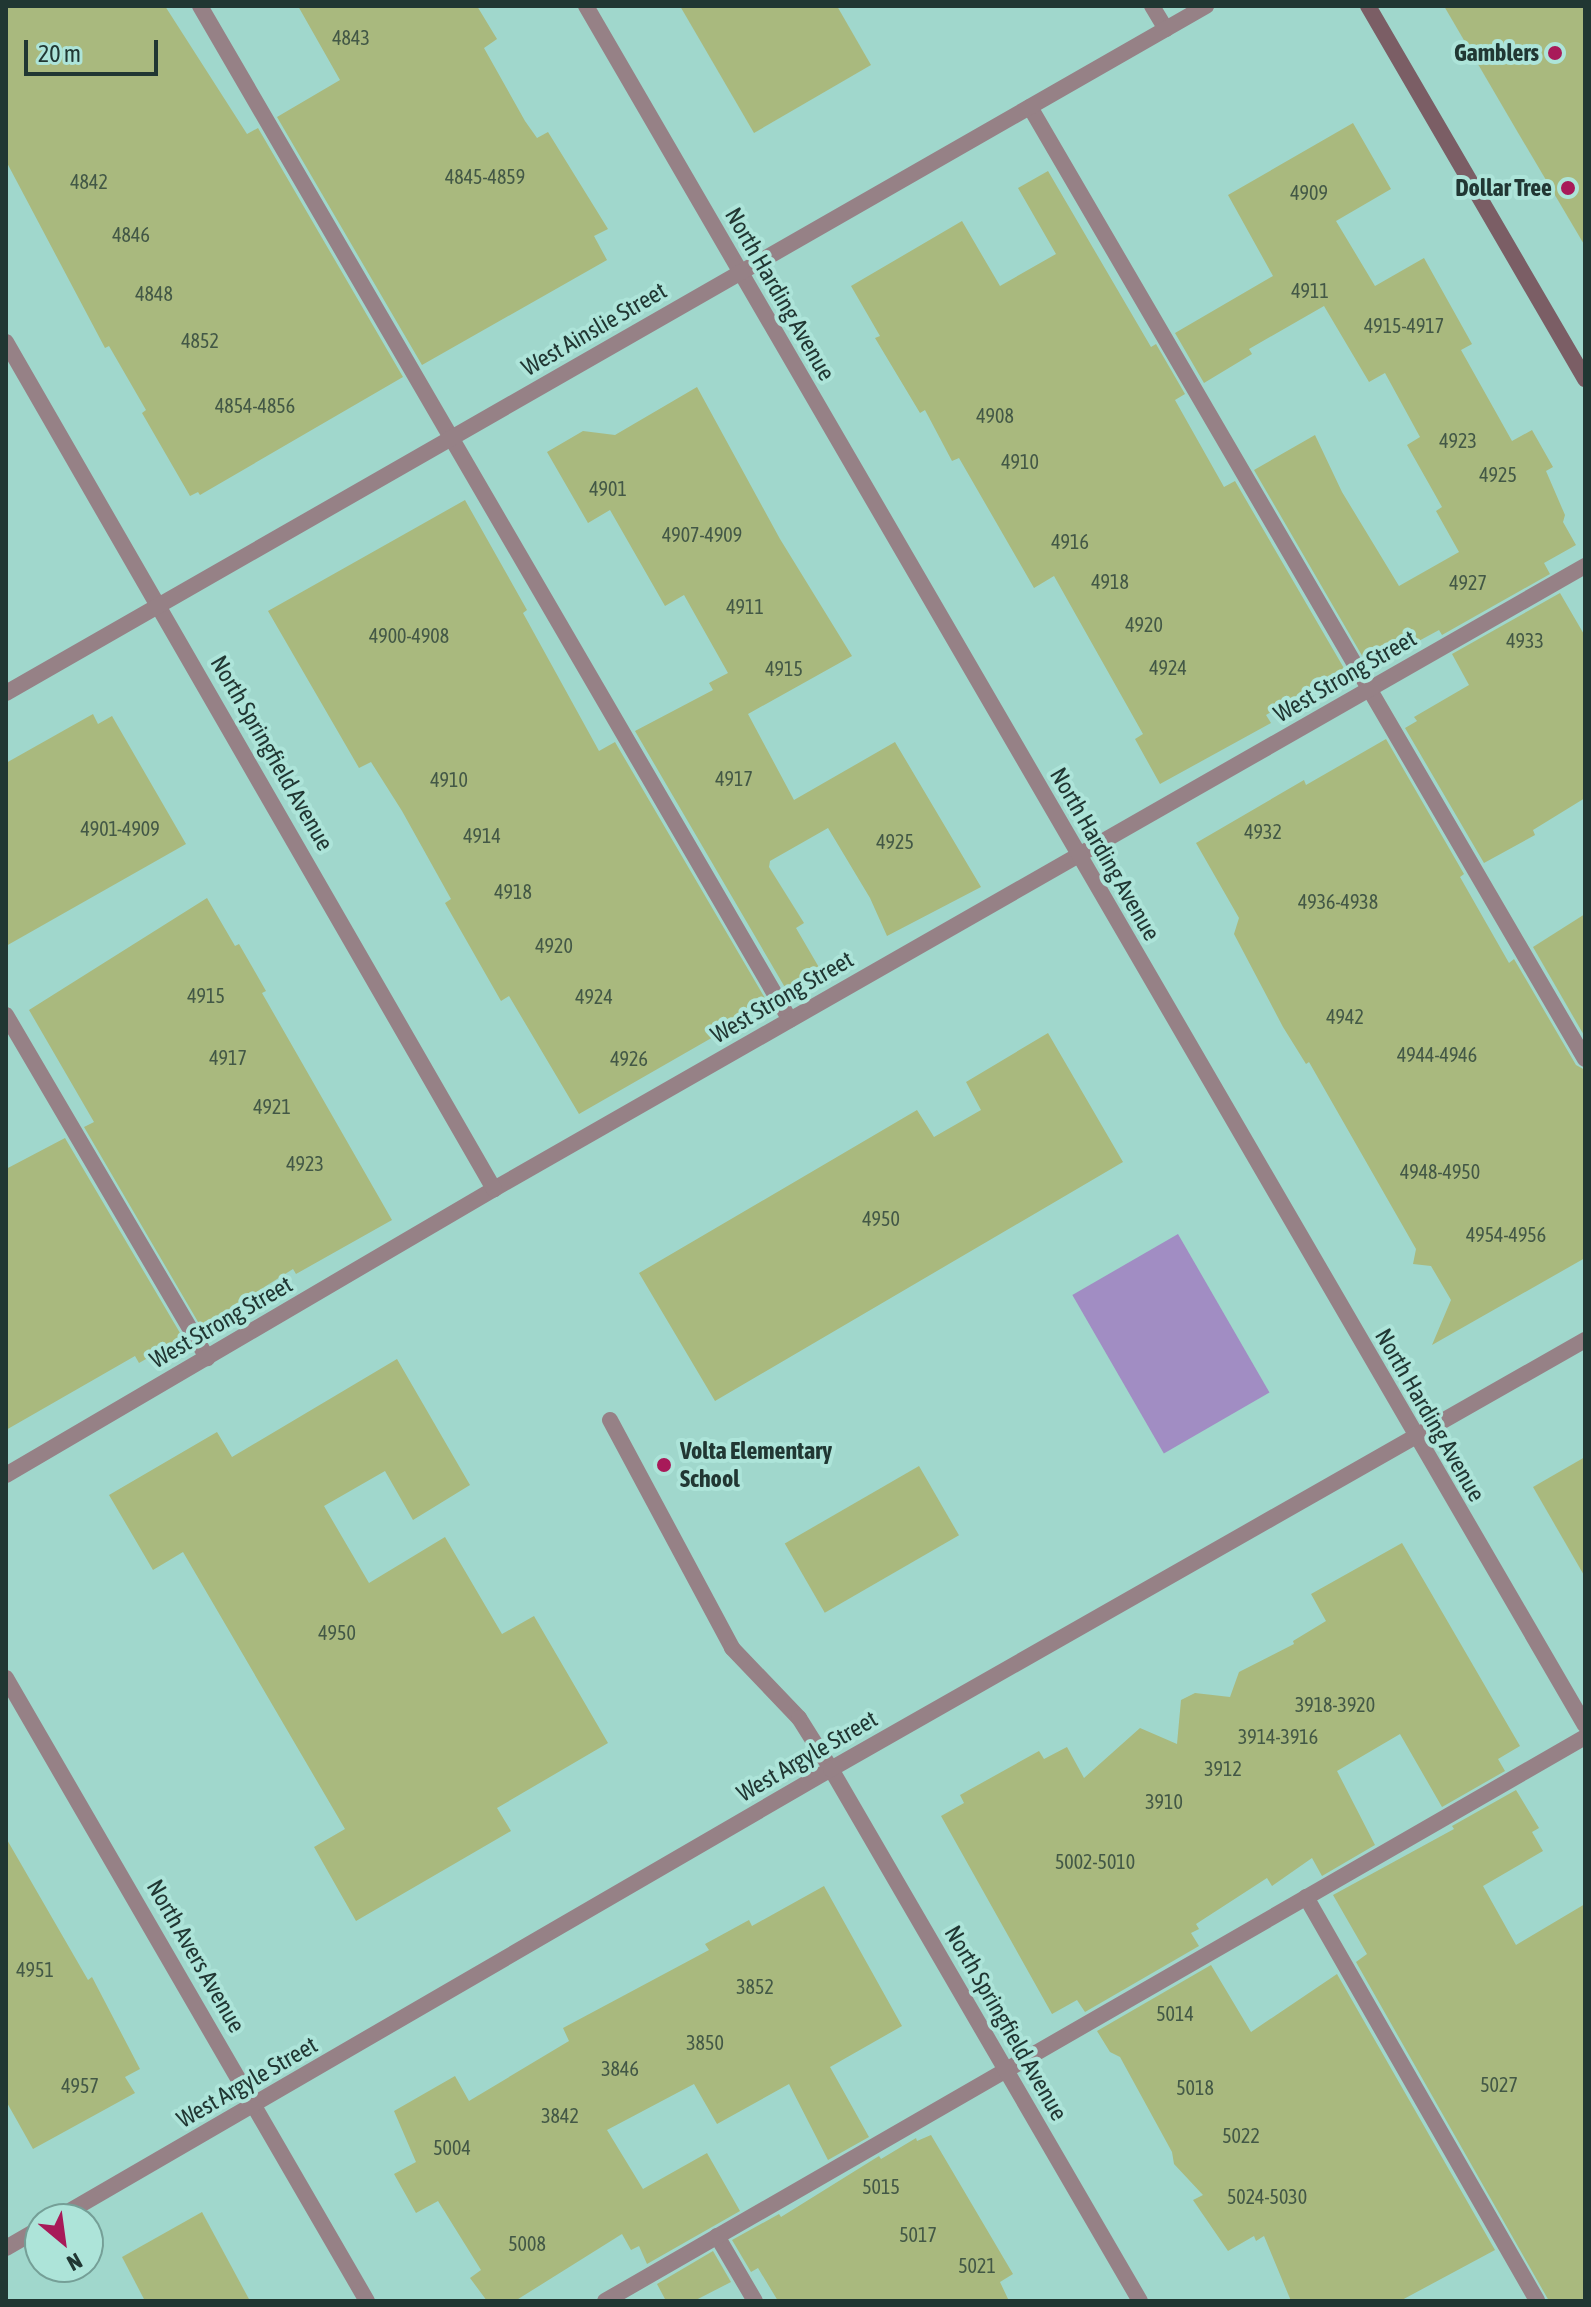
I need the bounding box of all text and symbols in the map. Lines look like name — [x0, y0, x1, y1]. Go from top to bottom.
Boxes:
scale bar — [28, 24, 162, 74]
house number: 4843 — [332, 25, 370, 49]
place label: Gamblers — [1454, 39, 1539, 67]
text: 20 m — [38, 40, 81, 67]
marker: Gamblers — [1546, 44, 1564, 62]
house number: 4845-4859 — [445, 164, 525, 188]
house number: 4842 — [70, 169, 108, 193]
place label: Dollar Tree — [1455, 174, 1552, 202]
marker: Dollar Tree — [1559, 179, 1577, 197]
house number: 4909 — [1290, 180, 1328, 204]
street label: North Harding Avenue — [719, 202, 841, 386]
house number: 4846 — [112, 222, 150, 246]
street label: West Ainslie Street — [516, 276, 672, 382]
house number: 4911 — [1291, 278, 1329, 302]
house number: 4848 — [135, 281, 173, 305]
house number: 4915-4917 — [1364, 313, 1444, 337]
house number: 4852 — [181, 328, 219, 352]
house number: 4854-4856 — [215, 393, 295, 417]
house number: 4908 — [976, 403, 1014, 427]
house number: 4923 — [1439, 428, 1477, 452]
house number: 4910 — [1001, 449, 1039, 473]
house number: 4925 — [1479, 462, 1517, 486]
house number: 4901 — [589, 476, 627, 500]
house number: 4907-4909 — [662, 522, 742, 546]
house number: 4916 — [1051, 529, 1089, 553]
house number: 4918 — [1091, 569, 1129, 593]
house number: 4927 — [1449, 570, 1487, 594]
house number: 4911 — [726, 594, 764, 618]
house number: 4920 — [1125, 612, 1163, 636]
house number: 4900-4908 — [369, 623, 449, 647]
street label: West Strong Street — [1269, 624, 1421, 728]
house number: 4933 — [1506, 628, 1544, 652]
street label: North Springfield Avenue — [204, 650, 340, 856]
house number: 4924 — [1149, 655, 1187, 679]
house number: 4915 — [765, 656, 803, 680]
street label: North Harding Avenue — [1044, 762, 1166, 946]
house number: 4917 — [715, 766, 753, 790]
house number: 4910 — [430, 767, 468, 791]
house number: 4901-4909 — [80, 816, 160, 840]
house number: 4932 — [1244, 819, 1282, 843]
house number: 4914 — [463, 823, 501, 847]
house number: 4925 — [876, 829, 914, 853]
house number: 4918 — [494, 879, 532, 903]
house number: 4936-4938 — [1298, 889, 1378, 913]
house number: 4920 — [535, 933, 573, 957]
street label: West Strong Street — [706, 945, 858, 1049]
house number: 4915 — [187, 983, 225, 1007]
house number: 4924 — [575, 984, 613, 1008]
house number: 4942 — [1326, 1004, 1364, 1028]
house number: 4944-4946 — [1397, 1042, 1477, 1066]
house number: 4917 — [209, 1045, 247, 1069]
house number: 4926 — [610, 1046, 648, 1070]
house number: 4921 — [253, 1094, 291, 1118]
house number: 4923 — [286, 1151, 324, 1175]
house number: 4948-4950 — [1400, 1159, 1480, 1183]
house number: 4950 — [862, 1206, 900, 1230]
house number: 4954-4956 — [1466, 1222, 1546, 1246]
street label: West Strong Street — [145, 1270, 297, 1374]
street label: North Harding Avenue — [1369, 1323, 1491, 1507]
place label: Volta Elementary School — [680, 1437, 832, 1493]
marker: Volta Elementary School — [655, 1456, 673, 1474]
house number: 4950 — [318, 1620, 356, 1644]
house number: 3918-3920 — [1295, 1692, 1375, 1716]
street label: West Argyle Street — [732, 1704, 882, 1808]
house number: 3914-3916 — [1238, 1724, 1318, 1748]
house number: 3912 — [1204, 1756, 1242, 1780]
house number: 3910 — [1145, 1789, 1183, 1813]
house number: 5002-5010 — [1055, 1849, 1135, 1873]
street label: North Avers Avenue — [141, 1874, 251, 2038]
street label: North Springfield Avenue — [938, 1920, 1074, 2126]
house number: 4951 — [16, 1957, 54, 1981]
house number: 3852 — [736, 1974, 774, 1998]
house number: 5014 — [1156, 2001, 1194, 2025]
street label: West Argyle Street — [172, 2030, 322, 2134]
house number: 3850 — [686, 2030, 724, 2054]
house number: 3846 — [601, 2056, 639, 2080]
house number: 5027 — [1480, 2072, 1518, 2096]
house number: 4957 — [61, 2073, 99, 2097]
house number: 5018 — [1176, 2075, 1214, 2099]
house number: 3842 — [541, 2103, 579, 2127]
house number: 5022 — [1222, 2123, 1260, 2147]
house number: 5004 — [433, 2135, 471, 2159]
house number: 5015 — [862, 2174, 900, 2198]
house number: 5024-5030 — [1227, 2184, 1307, 2208]
north arrow — [24, 2203, 104, 2283]
house number: 5017 — [899, 2222, 937, 2246]
house number: 5008 — [508, 2231, 546, 2255]
text: N — [63, 2248, 87, 2277]
house number: 5021 — [958, 2253, 996, 2277]

